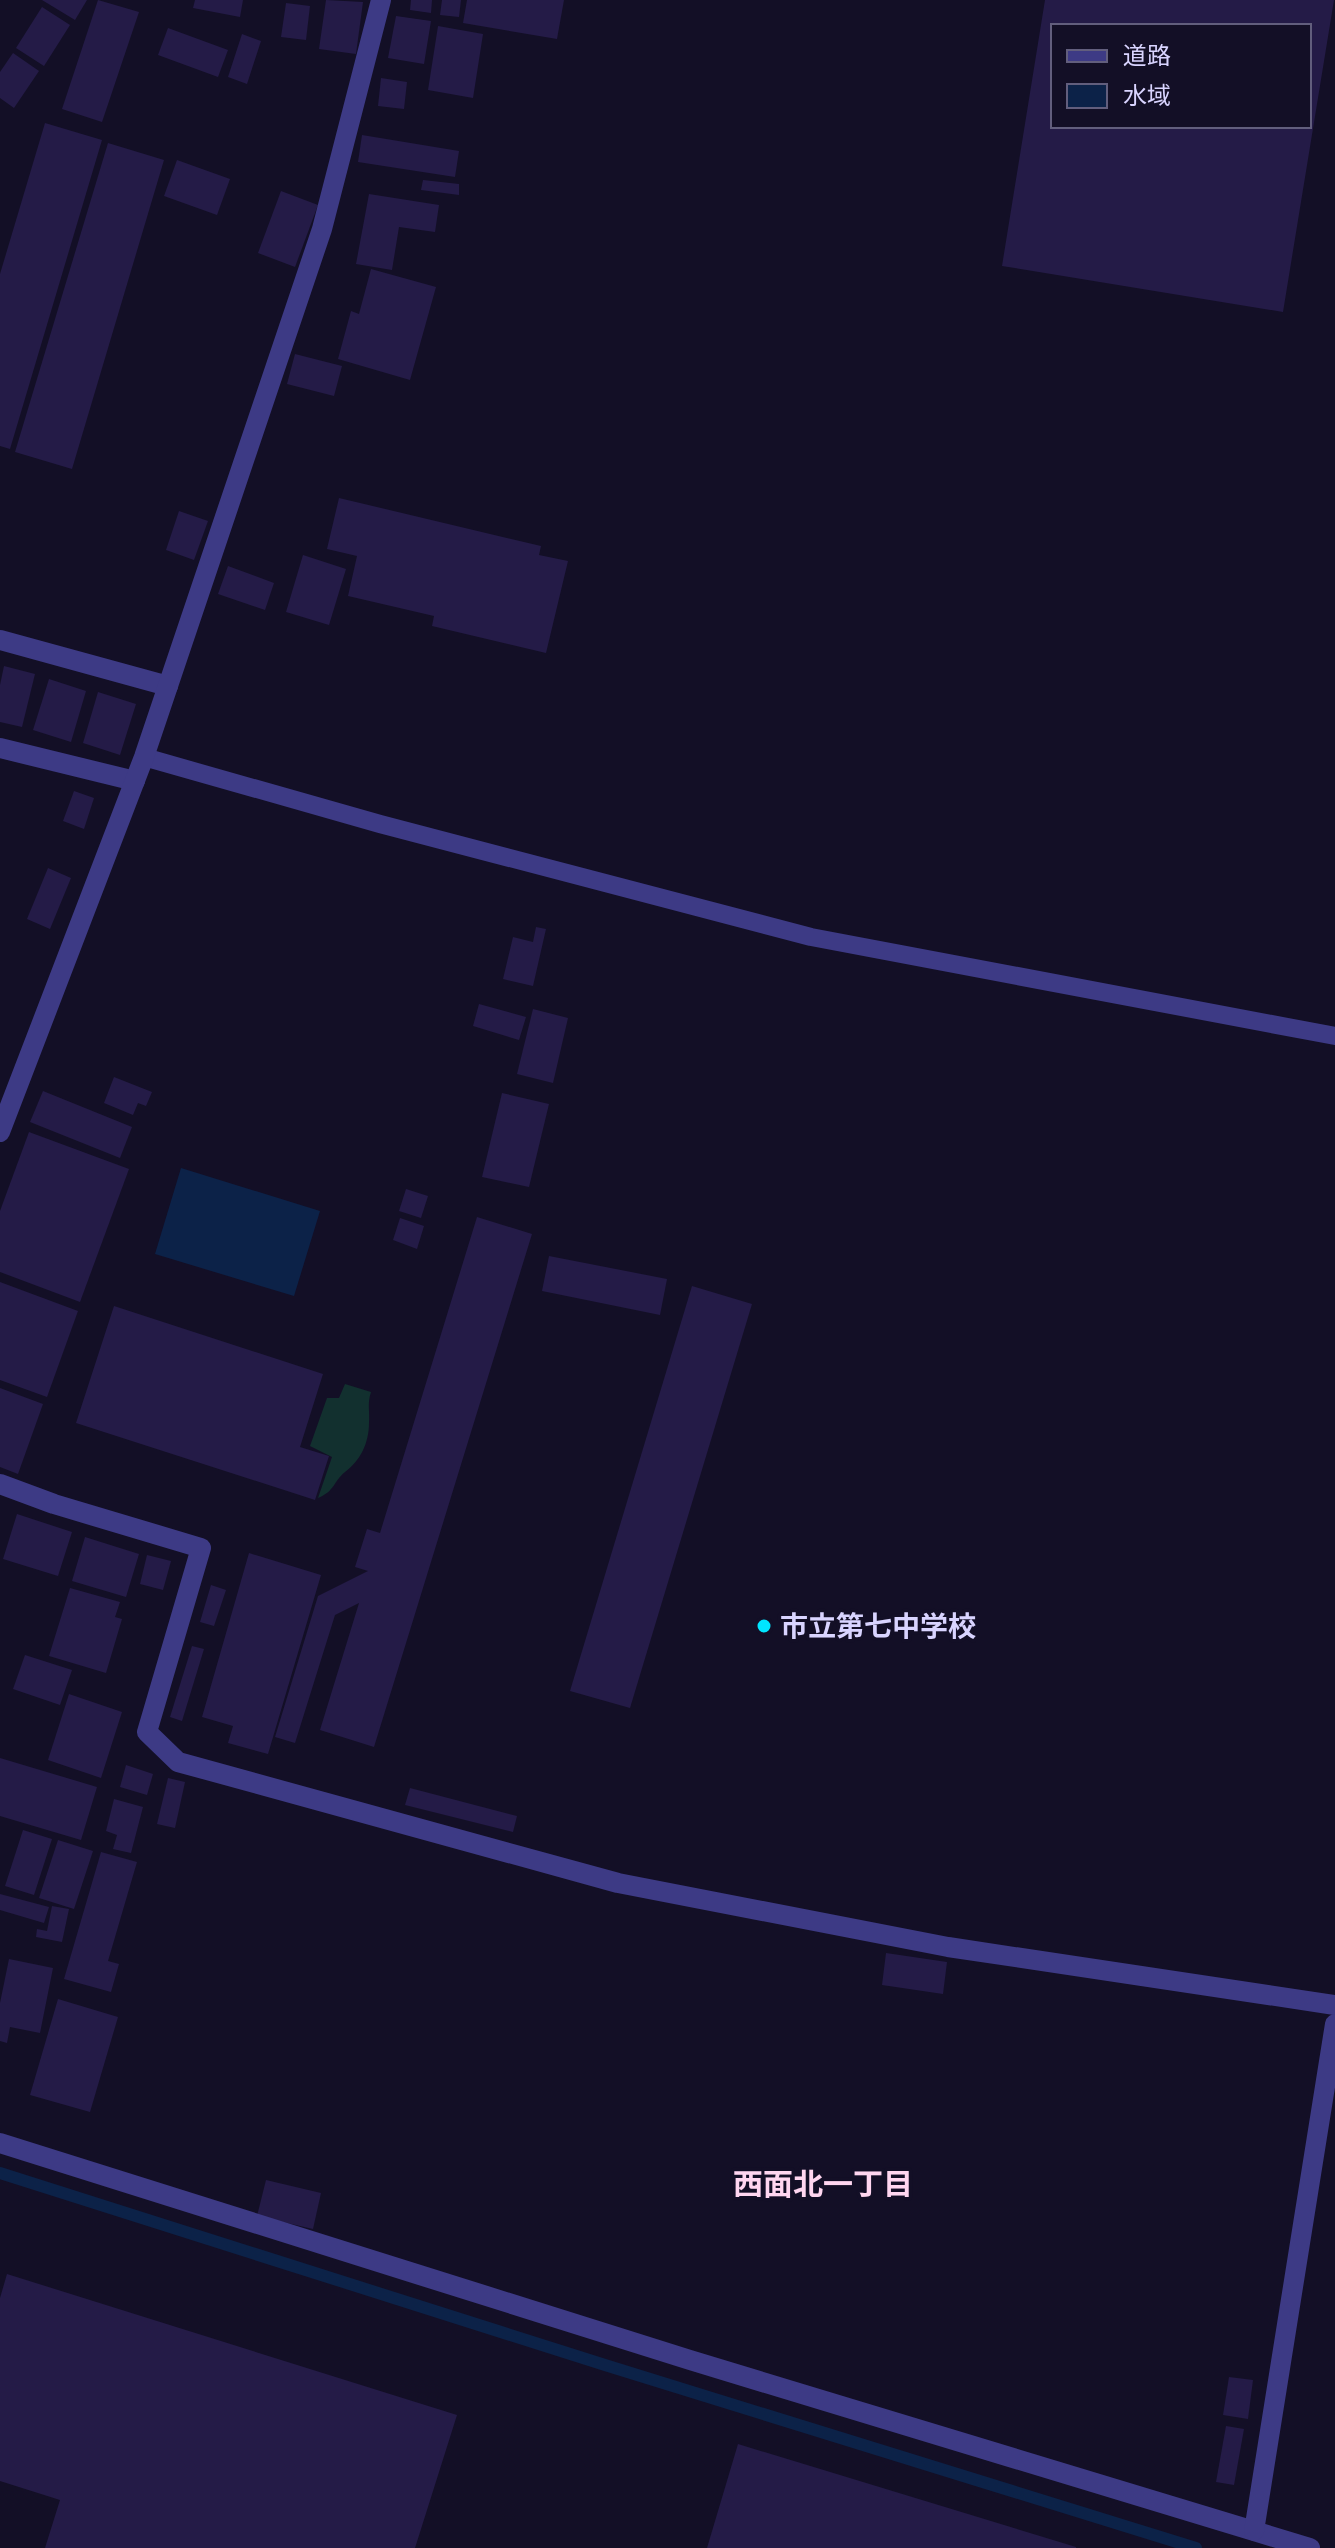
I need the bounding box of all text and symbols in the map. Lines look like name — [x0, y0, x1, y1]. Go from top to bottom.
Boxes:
legend — [1051, 24, 1311, 128]
text: 道路 — [1123, 39, 1171, 72]
text: 水域 — [1123, 79, 1171, 112]
place label: 市立第七中学校 — [780, 1607, 976, 1646]
marker: 市立第七中学校 — [755, 1617, 773, 1635]
district label: 西面北一丁目 — [733, 2163, 913, 2206]

